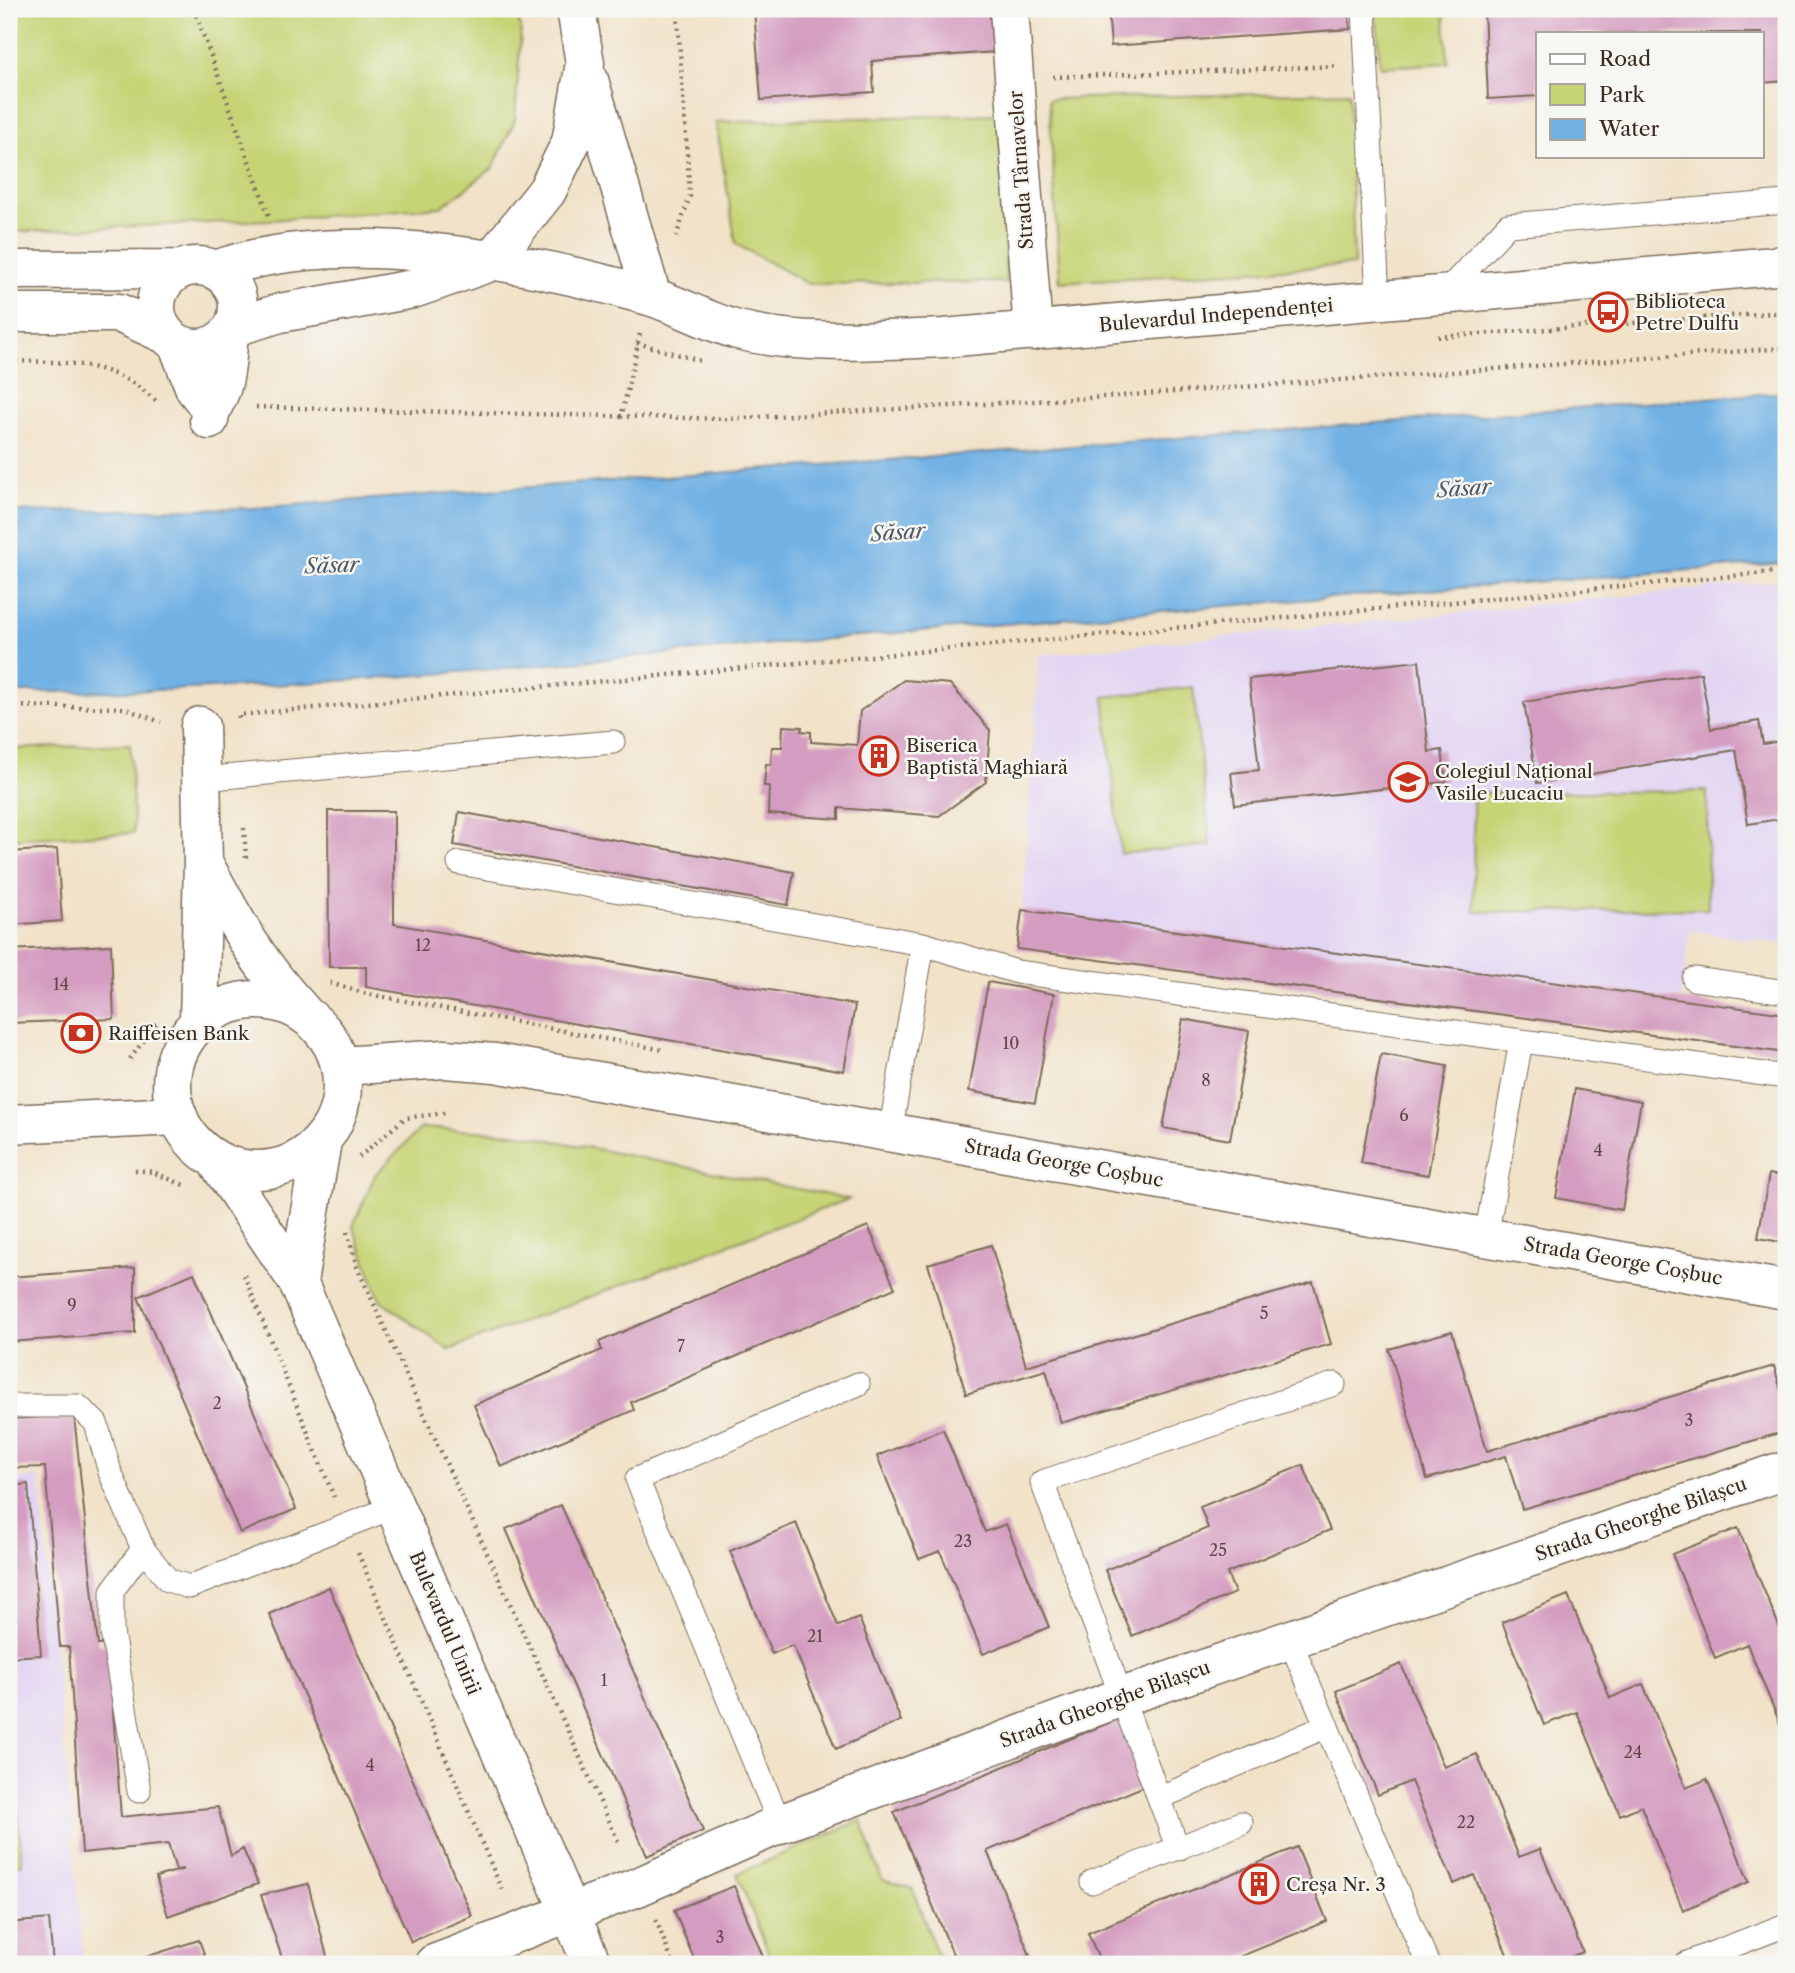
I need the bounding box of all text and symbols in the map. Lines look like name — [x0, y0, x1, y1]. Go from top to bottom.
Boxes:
legend — [1536, 32, 1764, 158]
text: Road — [1599, 46, 1651, 71]
text: Park — [1599, 82, 1645, 107]
street label: Strada Târnavelor — [1004, 90, 1038, 250]
text: Water — [1598, 116, 1659, 141]
place label: Biblioteca Petre Dulfu — [1635, 290, 1739, 335]
bus stop icon: Biblioteca Petre Dulfu — [1587, 291, 1629, 333]
street label: Bulevardul Independenței — [1098, 293, 1334, 337]
water label: Săsar — [1434, 474, 1493, 503]
water label: Săsar — [868, 518, 927, 547]
water label: Săsar — [302, 552, 361, 579]
place label: Biserica Baptistă Maghiară — [906, 734, 1068, 779]
building icon: Biserica Baptistă Maghiară — [858, 735, 900, 777]
place label: Colegiul Național Vasile Lucaciu — [1434, 760, 1593, 805]
school or university icon: Colegiul Național Vasile Lucaciu — [1387, 761, 1429, 803]
house number: 12 — [415, 935, 431, 955]
house number: 14 — [53, 974, 69, 994]
bank icon: Raiffeisen Bank — [60, 1012, 102, 1054]
place label: Raiffeisen Bank — [108, 1022, 250, 1045]
house number: 10 — [1003, 1033, 1019, 1053]
house number: 8 — [1201, 1070, 1211, 1090]
house number: 6 — [1399, 1105, 1409, 1125]
street label: Strada George Coșbuc — [963, 1134, 1165, 1192]
house number: 4 — [1593, 1140, 1603, 1160]
street label: Strada George Coșbuc — [1522, 1232, 1724, 1290]
house number: 9 — [67, 1295, 77, 1315]
house number: 5 — [1260, 1303, 1268, 1323]
house number: 7 — [677, 1336, 685, 1356]
house number: 2 — [212, 1393, 222, 1413]
house number: 3 — [1685, 1410, 1693, 1430]
street label: Strada Gheorghe Bilașcu — [1532, 1472, 1750, 1566]
house number: 23 — [954, 1531, 972, 1551]
house number: 25 — [1209, 1540, 1227, 1560]
street label: Bulevardul Unirii — [404, 1548, 486, 1698]
house number: 21 — [807, 1626, 823, 1646]
street label: Strada Gheorghe Bilașcu — [997, 1655, 1214, 1753]
house number: 1 — [601, 1670, 608, 1690]
house number: 24 — [1624, 1742, 1642, 1762]
house number: 4 — [365, 1755, 375, 1775]
house number: 22 — [1457, 1812, 1475, 1832]
building icon: Creșa Nr. 3 — [1238, 1863, 1280, 1905]
place label: Creșa Nr. 3 — [1286, 1873, 1386, 1896]
house number: 3 — [716, 1927, 724, 1947]

